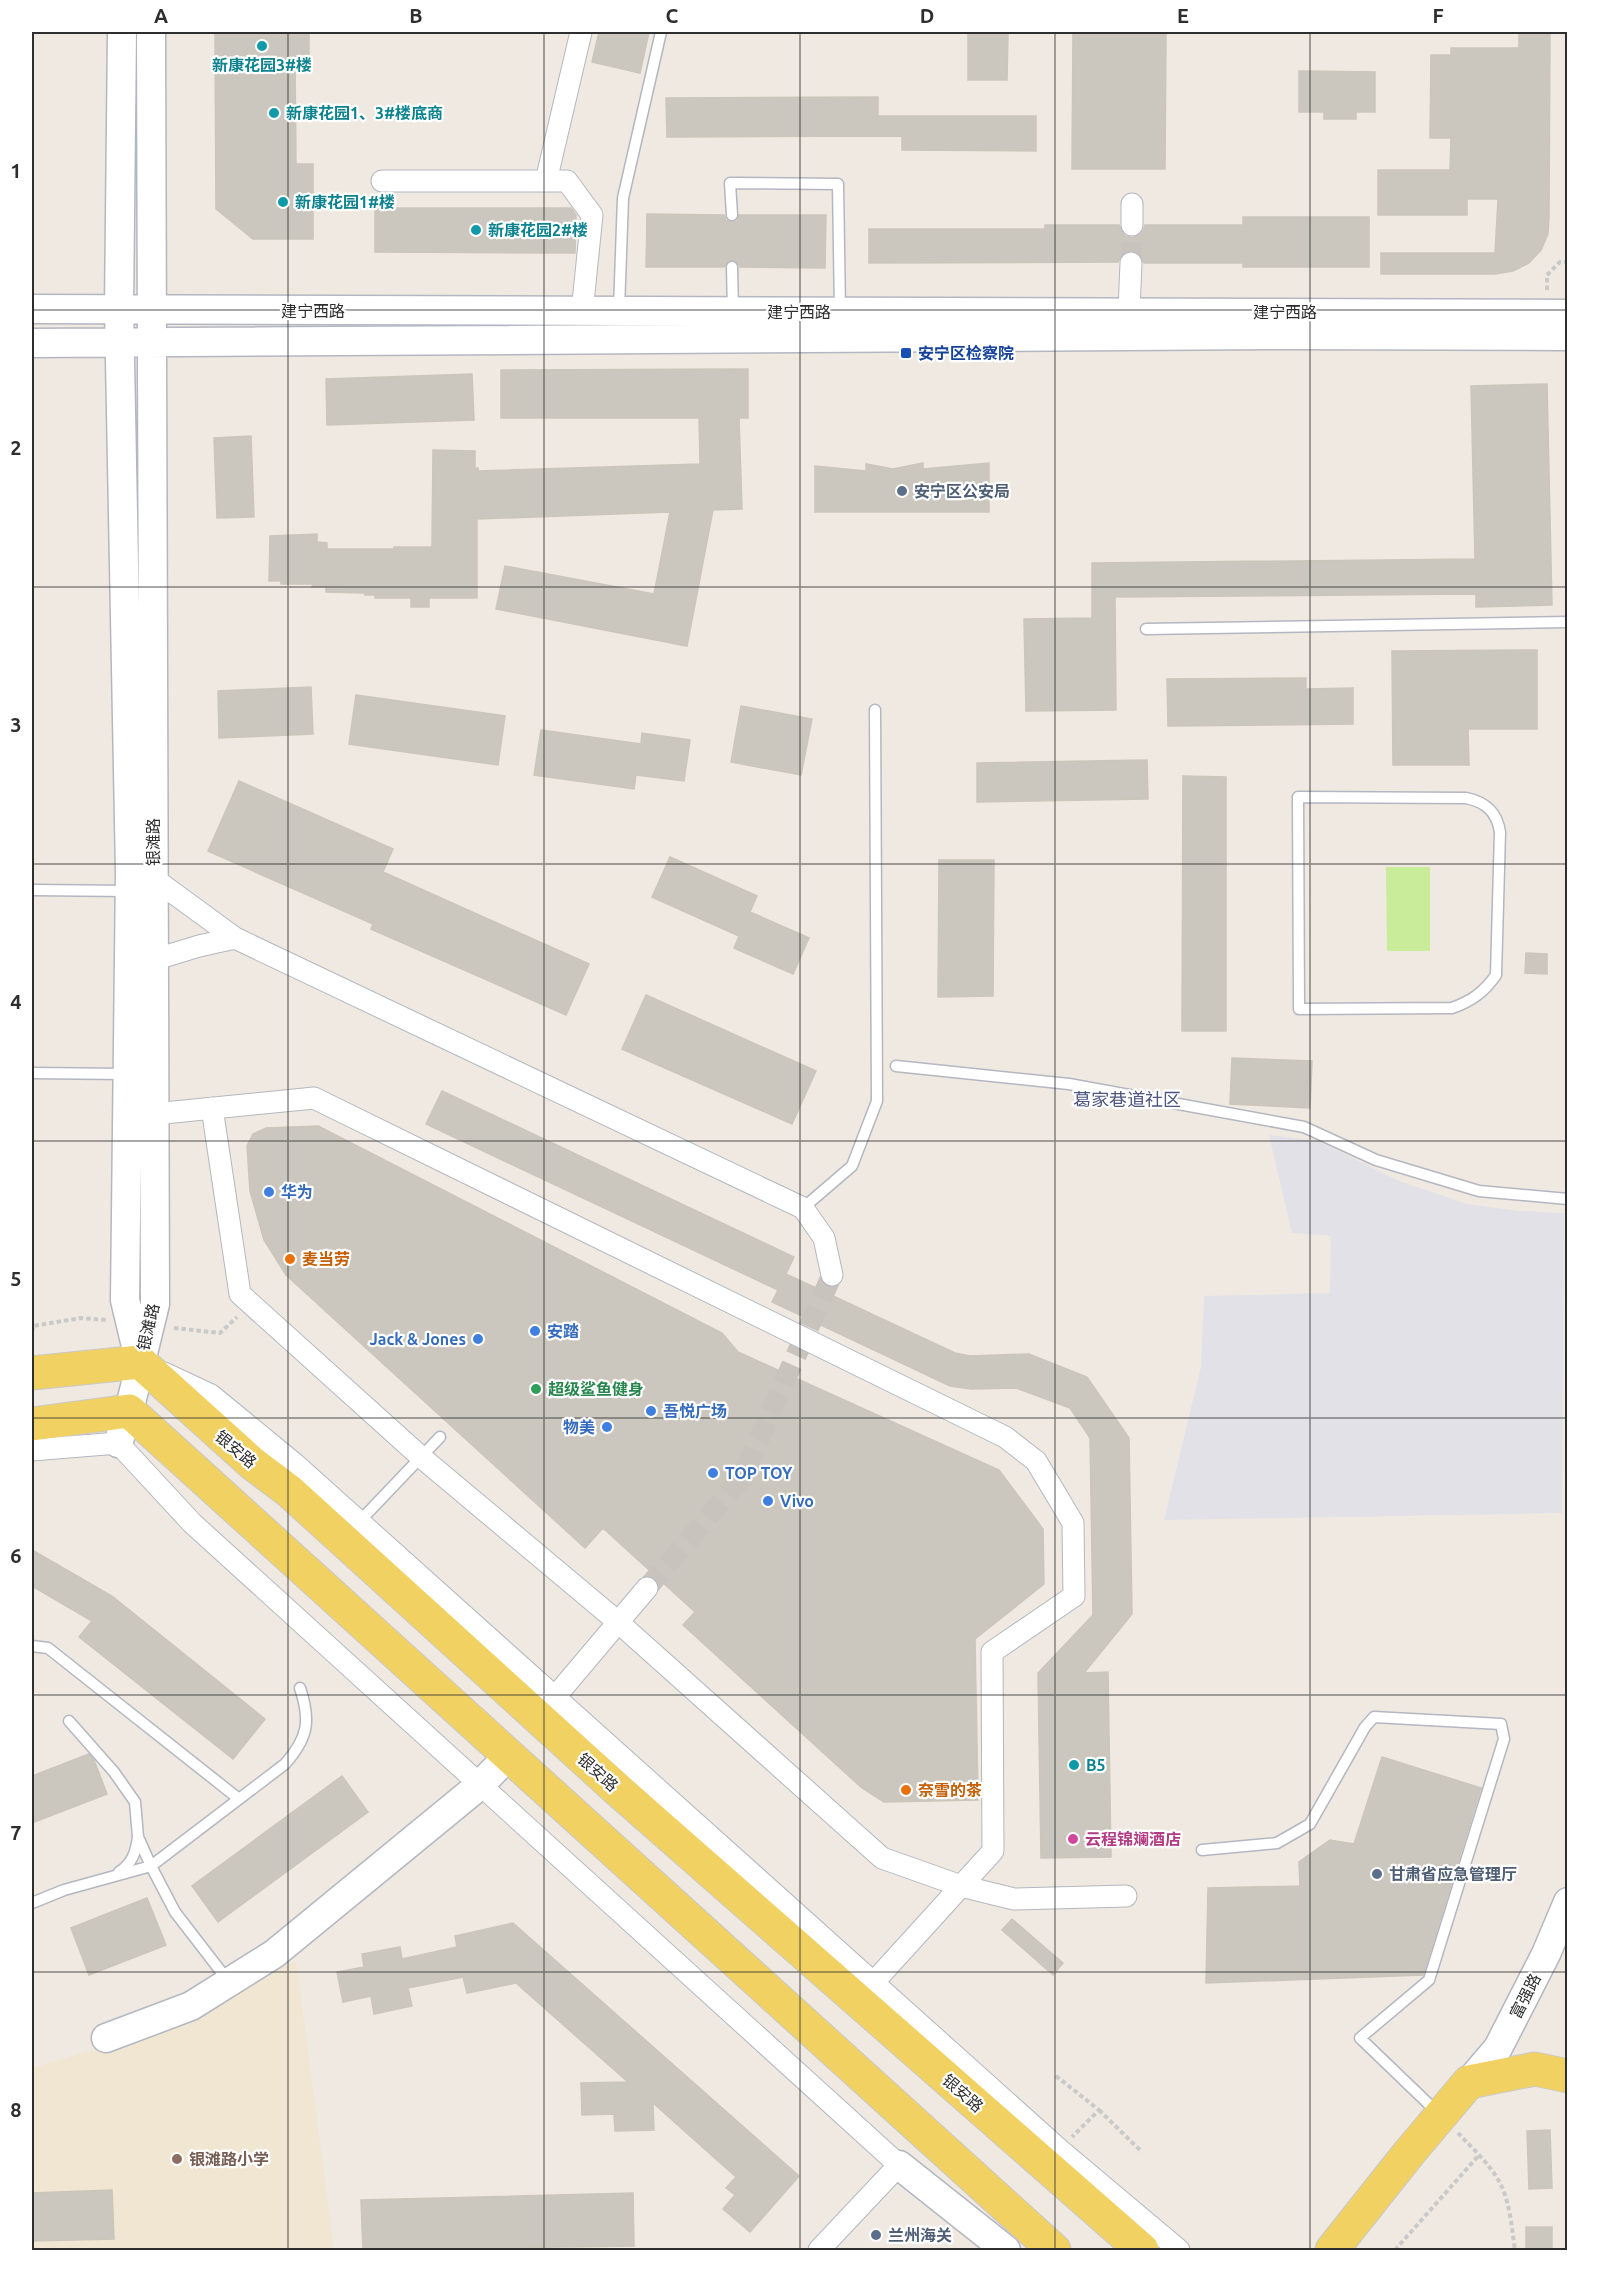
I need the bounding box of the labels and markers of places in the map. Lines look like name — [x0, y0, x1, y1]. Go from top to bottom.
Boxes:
marker: 新康花园3#楼 — [255, 39, 269, 53]
place label: 新康花园3#楼 — [212, 56, 312, 74]
place label: 新康花园1、3#楼底商 — [286, 104, 443, 122]
marker: 新康花园1、3#楼底商 — [267, 106, 281, 120]
place label: 新康花园1#楼 — [295, 193, 395, 211]
marker: 新康花园1#楼 — [276, 195, 290, 209]
place label: 新康花园2#楼 — [488, 221, 588, 239]
marker: 新康花园2#楼 — [469, 223, 483, 237]
place label: 安宁区检察院 — [918, 344, 1014, 362]
marker: 安宁区检察院 — [899, 346, 913, 360]
place label: 安宁区公安局 — [914, 482, 1010, 500]
marker: 安宁区公安局 — [895, 484, 909, 498]
place label: 华为 — [281, 1183, 313, 1201]
marker: 华为 — [262, 1185, 276, 1199]
place label: 麦当劳 — [302, 1250, 350, 1268]
marker: 麦当劳 — [283, 1252, 297, 1266]
place label: 安踏 — [547, 1322, 579, 1340]
marker: 安踏 — [528, 1324, 542, 1338]
place label: Jack & Jones — [369, 1330, 466, 1348]
marker: Jack & Jones — [471, 1332, 485, 1346]
place label: 超级鲨鱼健身 — [548, 1380, 644, 1398]
marker: 超级鲨鱼健身 — [529, 1382, 543, 1396]
place label: 吾悦广场 — [663, 1402, 727, 1420]
marker: 吾悦广场 — [644, 1404, 658, 1418]
place label: 物美 — [563, 1418, 595, 1436]
marker: 物美 — [600, 1420, 614, 1434]
place label: TOP TOY — [725, 1464, 793, 1482]
marker: TOP TOY — [706, 1466, 720, 1480]
place label: Vivo — [780, 1492, 814, 1510]
marker: Vivo — [761, 1494, 775, 1508]
place label: B5 — [1086, 1756, 1106, 1774]
marker: B5 — [1067, 1758, 1081, 1772]
place label: 奈雪的茶 — [918, 1781, 982, 1799]
marker: 奈雪的茶 — [899, 1783, 913, 1797]
place label: 云程锦斓酒店 — [1085, 1830, 1181, 1848]
marker: 云程锦斓酒店 — [1066, 1832, 1080, 1846]
place label: 甘肃省应急管理厅 — [1389, 1865, 1517, 1883]
marker: 甘肃省应急管理厅 — [1370, 1867, 1384, 1881]
place label: 银滩路小学 — [189, 2150, 269, 2168]
marker: 银滩路小学 — [170, 2152, 184, 2166]
place label: 兰州海关 — [888, 2226, 952, 2244]
marker: 兰州海关 — [869, 2228, 883, 2242]

